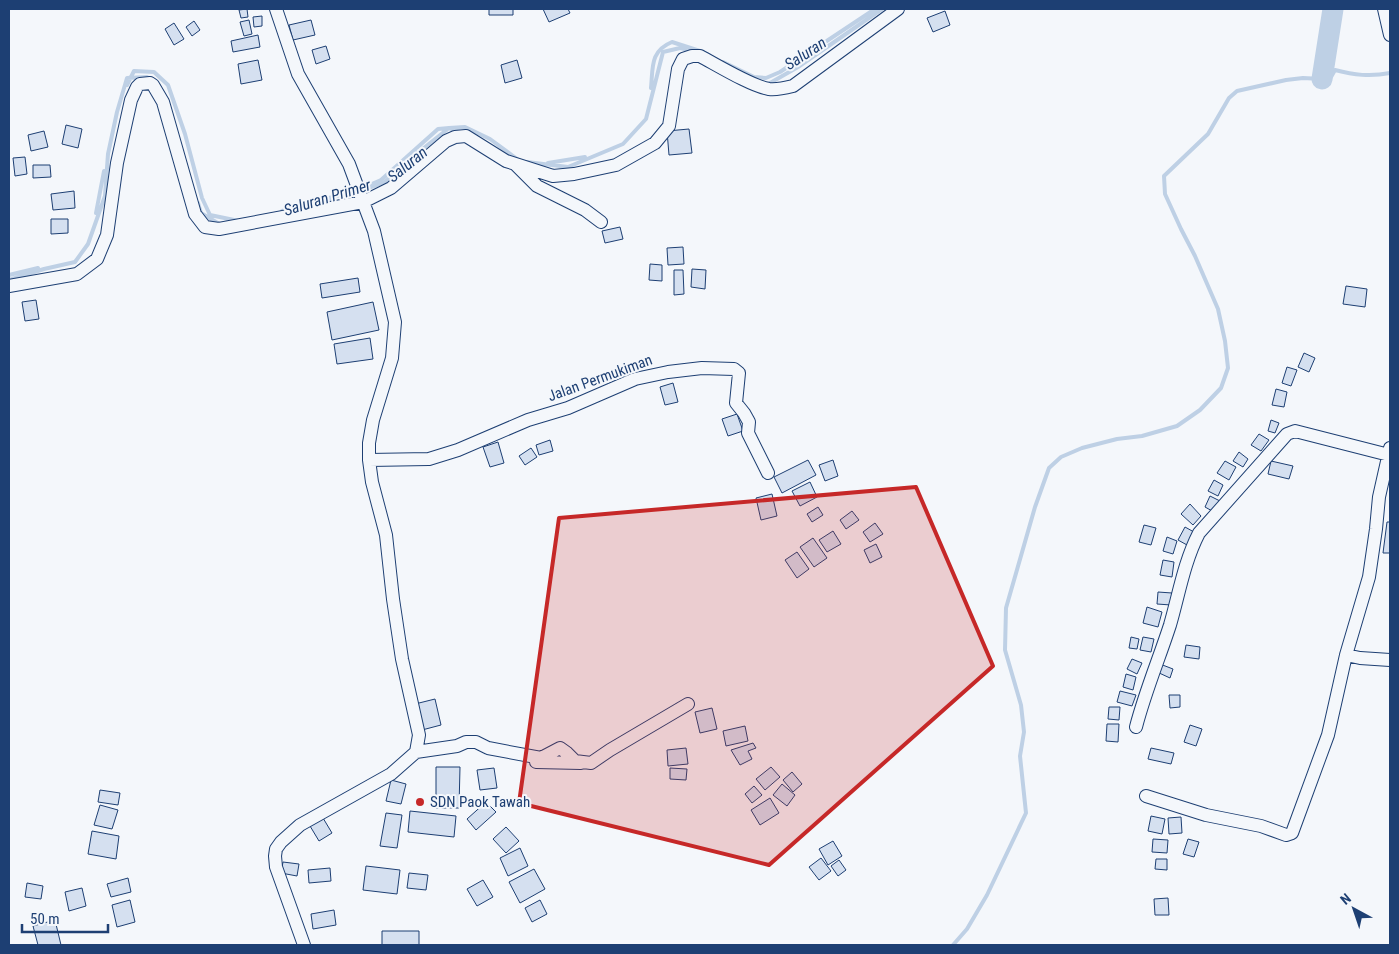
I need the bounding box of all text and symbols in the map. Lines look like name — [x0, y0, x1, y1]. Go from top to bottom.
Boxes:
water label: Saluran — [781, 33, 830, 74]
water label: Saluran — [383, 143, 431, 186]
water label: Saluran Primer — [281, 175, 374, 220]
street label: Jalan Permukiman — [545, 351, 655, 405]
place label: SDN Paok Tawah — [430, 793, 530, 811]
marker: SDN Paok Tawah — [414, 796, 426, 808]
north arrow — [1329, 884, 1379, 934]
text: N — [1337, 890, 1354, 908]
scale bar — [22, 902, 109, 934]
text: 50 m — [30, 910, 60, 928]

